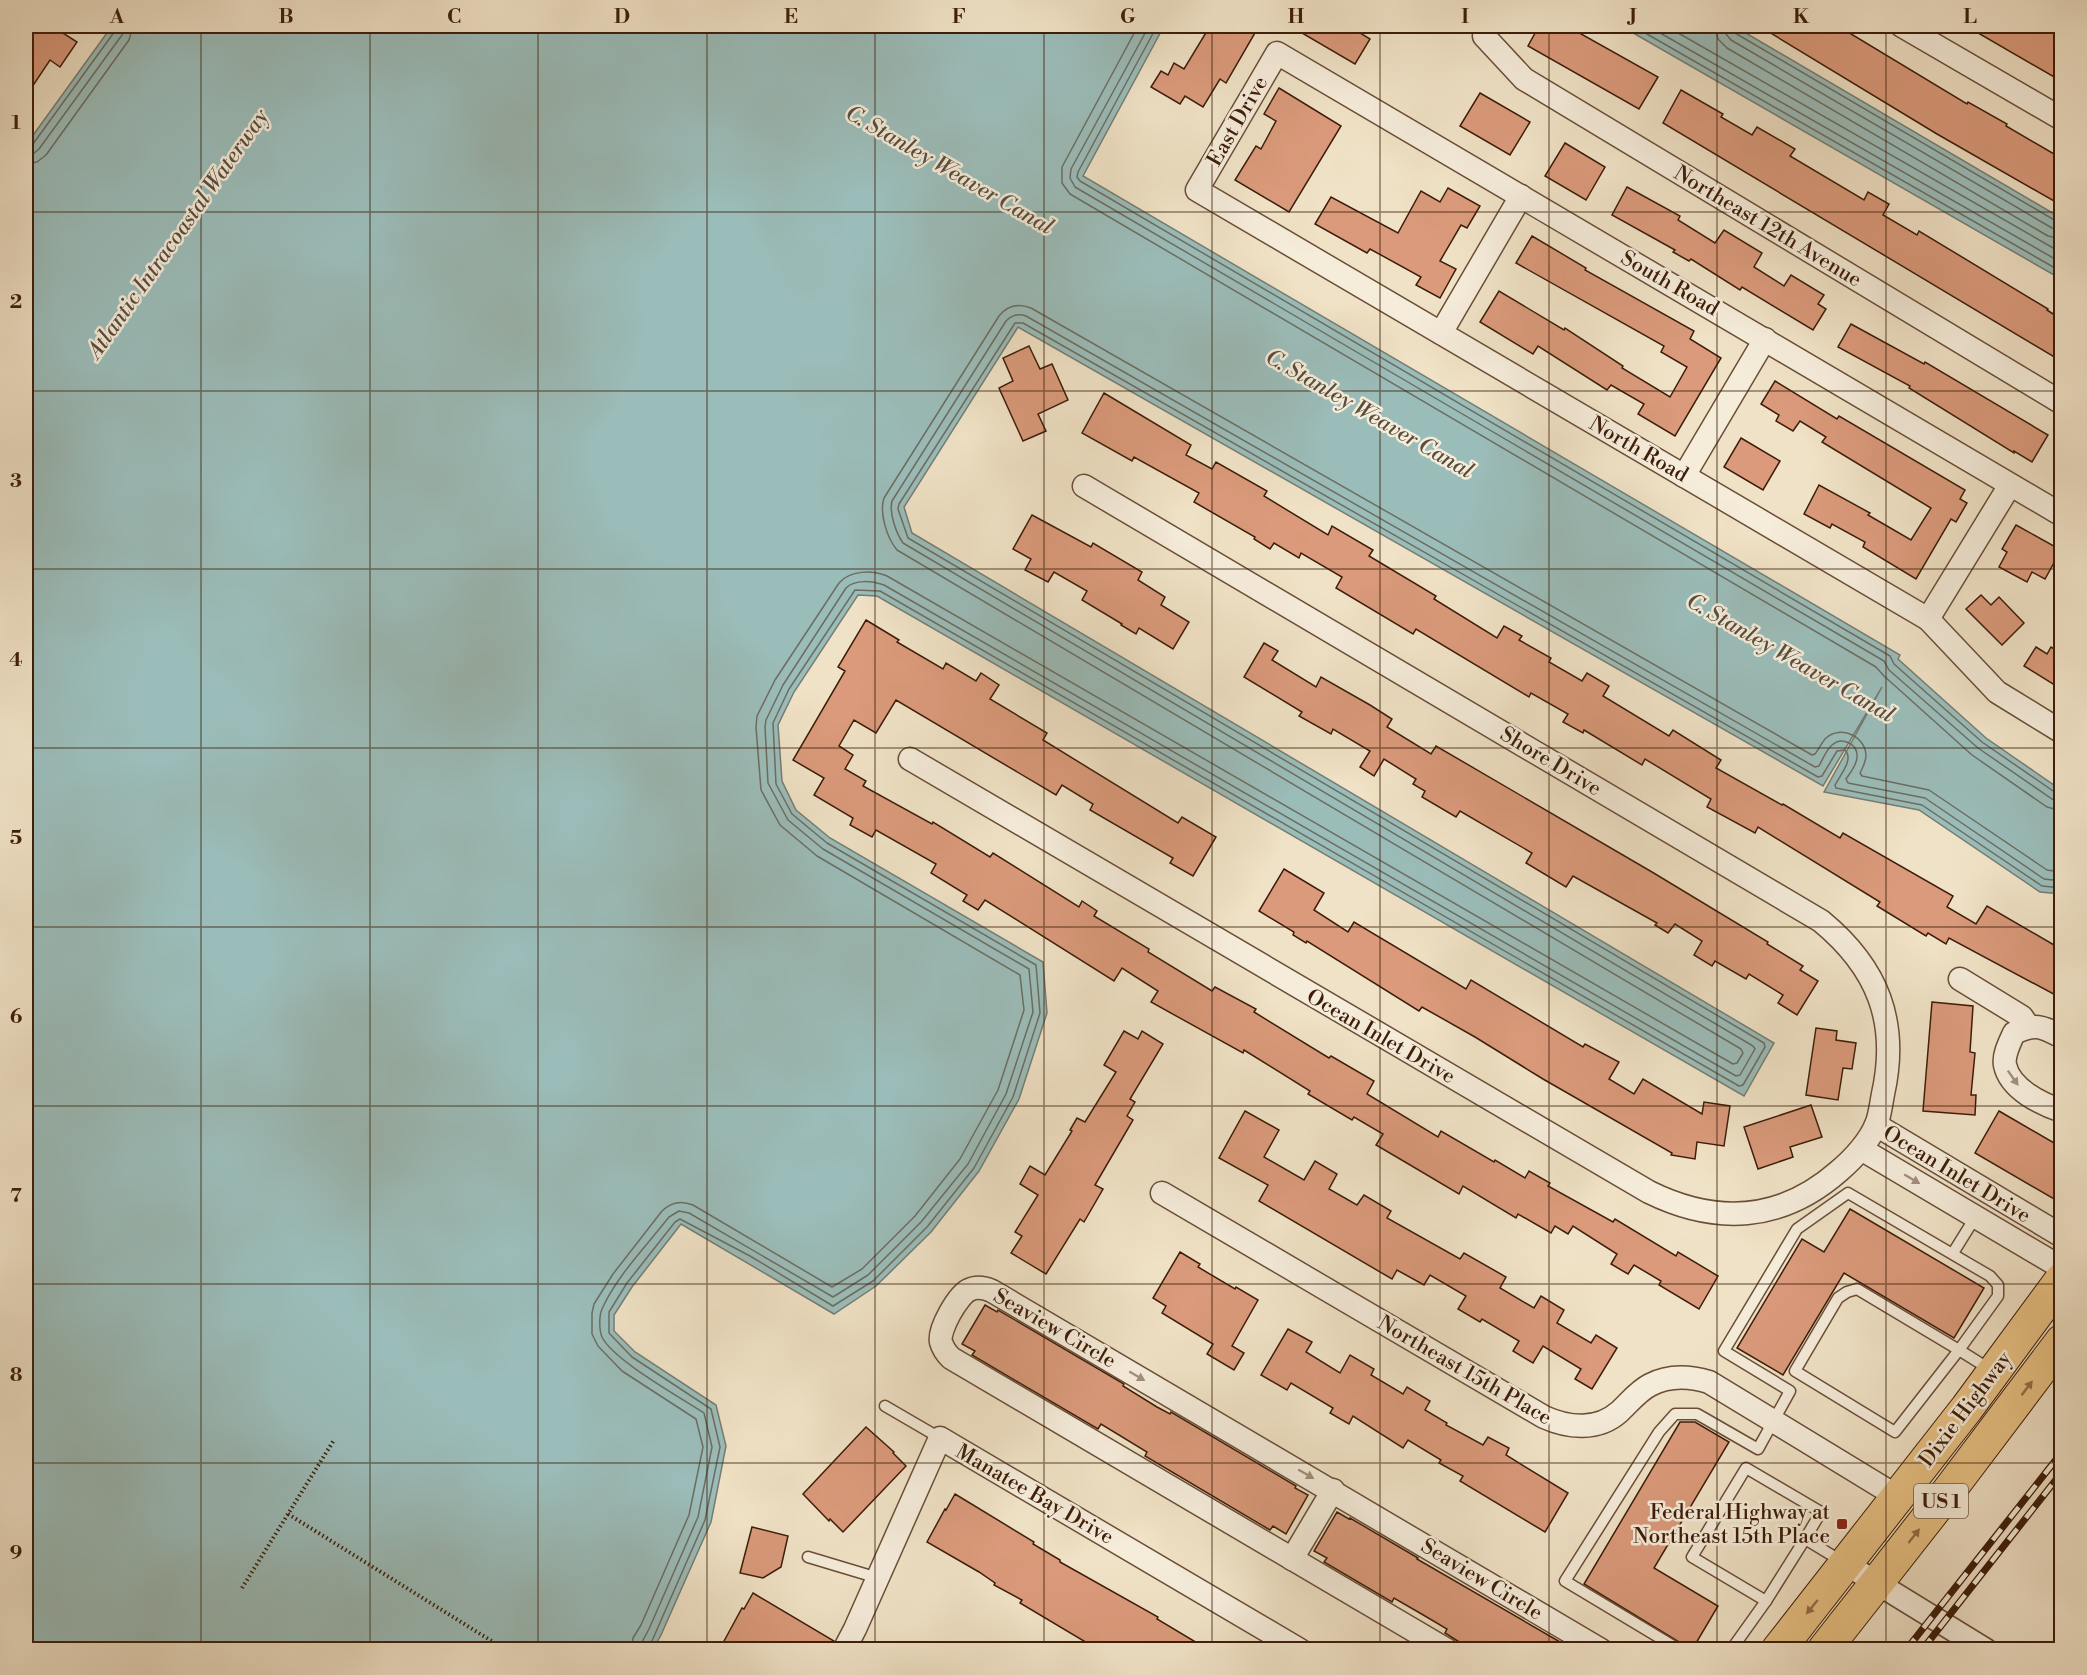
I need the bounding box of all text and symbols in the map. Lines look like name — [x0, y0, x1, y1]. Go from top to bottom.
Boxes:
text: A — [109, 5, 125, 30]
text: B — [278, 5, 294, 30]
text: C — [447, 5, 461, 30]
text: D — [614, 5, 630, 30]
text: E — [784, 5, 798, 30]
text: F — [952, 5, 966, 30]
text: G — [1120, 5, 1136, 30]
text: H — [1288, 5, 1305, 30]
text: I — [1461, 5, 1469, 30]
text: J — [1626, 5, 1637, 30]
text: K — [1793, 5, 1810, 30]
text: L — [1963, 5, 1977, 30]
street label: East Drive — [1202, 72, 1274, 171]
water label: C. Stanley Weaver Canal — [841, 100, 1058, 241]
water label: Atlantic Intracoastal Waterway — [80, 104, 275, 365]
text: 1 — [11, 111, 21, 136]
street label: Northeast 12th Avenue — [1669, 160, 1866, 293]
street label: South Road — [1616, 245, 1723, 322]
text: 2 — [10, 290, 22, 315]
water label: C. Stanley Weaver Canal — [1261, 344, 1478, 485]
street label: North Road — [1584, 411, 1693, 489]
text: 3 — [10, 469, 22, 494]
water label: C. Stanley Weaver Canal — [1682, 588, 1899, 729]
text: 4 — [9, 648, 23, 673]
street label: Shore Drive — [1495, 721, 1606, 802]
text: 5 — [10, 826, 22, 851]
street label: Ocean Inlet Drive — [1301, 984, 1460, 1090]
text: 6 — [10, 1005, 23, 1030]
one-way arrow — [2007, 1069, 2019, 1085]
street label: Ocean Inlet Drive — [1878, 1121, 2035, 1229]
one-way arrow — [1903, 1173, 1920, 1183]
text: 7 — [10, 1184, 22, 1209]
street label: Seaview Circle — [989, 1283, 1120, 1374]
street label: Northeast 15th Place — [1373, 1310, 1556, 1431]
street label: Dixie Highway — [1914, 1346, 2018, 1473]
text: 8 — [10, 1363, 23, 1388]
one-way arrow — [1129, 1370, 1145, 1381]
one-way arrow — [2020, 1380, 2032, 1395]
street label: Manatee Bay Drive — [951, 1439, 1118, 1551]
one-way arrow — [1297, 1469, 1314, 1479]
road number: US 1 — [1914, 1484, 1968, 1518]
place label: Federal Highway at Northeast 15th Place — [1633, 1500, 1831, 1550]
marker: Federal Highway at Northeast 15th Place — [1835, 1517, 1849, 1531]
one-way arrow — [1907, 1528, 1920, 1544]
street label: Seaview Circle — [1416, 1533, 1547, 1626]
text: 9 — [10, 1541, 22, 1566]
one-way arrow — [1806, 1599, 1818, 1614]

